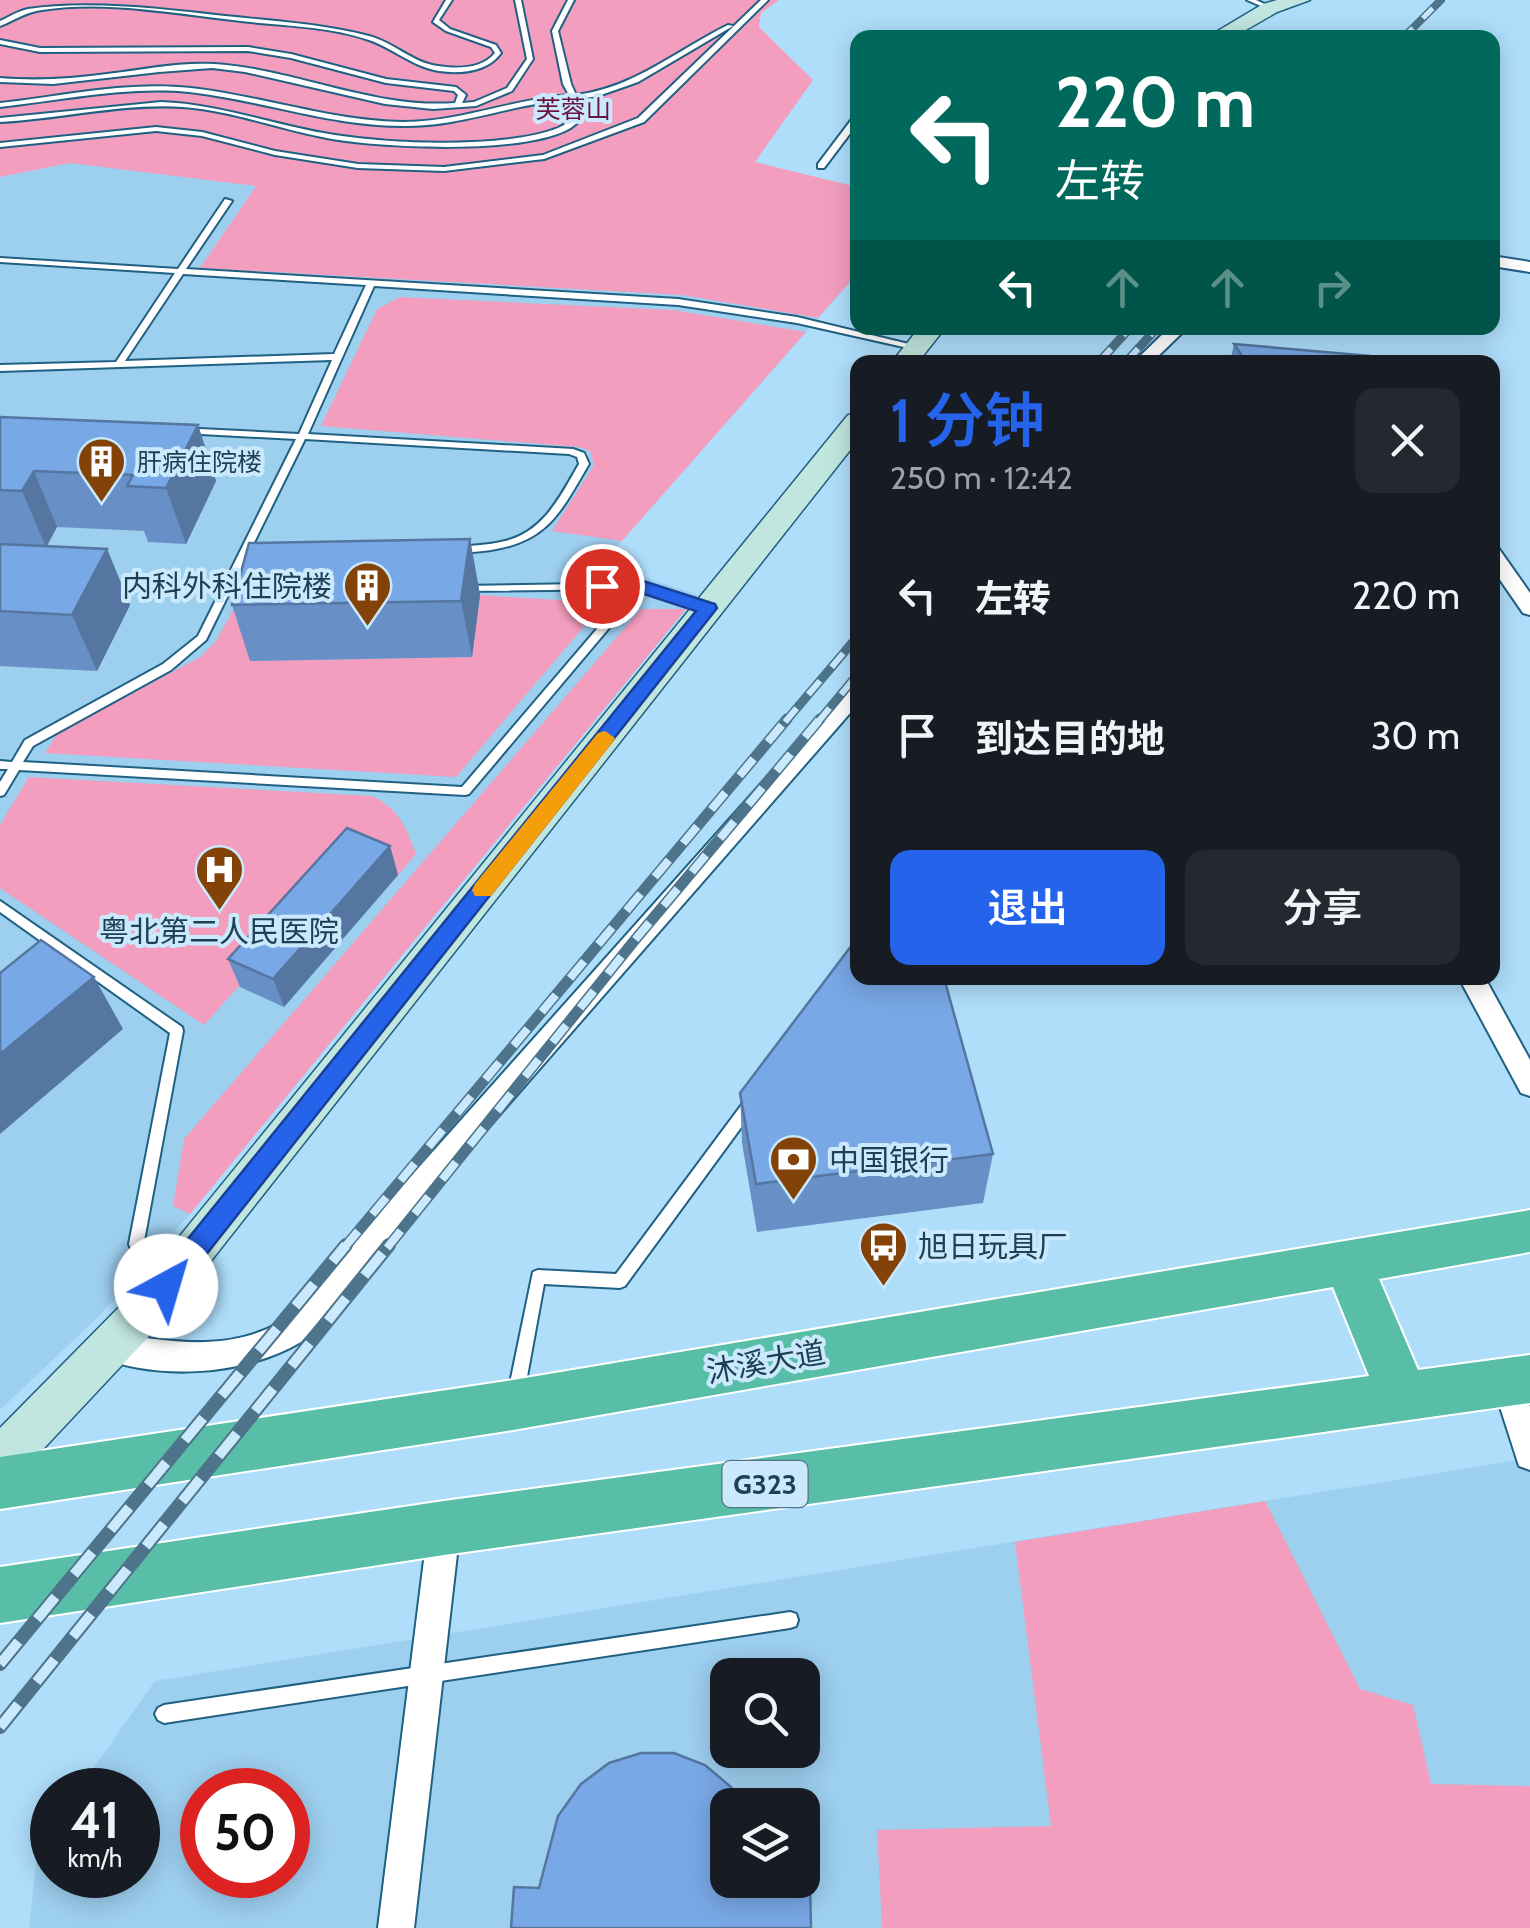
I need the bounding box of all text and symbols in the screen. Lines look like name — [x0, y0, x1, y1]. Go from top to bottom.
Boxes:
text: 220 m — [1055, 59, 1255, 145]
icon: left — [890, 70, 1020, 200]
park label: 芙蓉山 — [535, 94, 611, 124]
text: 左转 — [1055, 154, 1145, 208]
icon: left — [990, 260, 1045, 315]
icon: ahead — [1095, 260, 1150, 315]
icon: ahead — [1200, 260, 1255, 315]
icon: right — [1305, 260, 1360, 315]
text: 1 分钟 — [890, 384, 1045, 457]
button: close — [1355, 388, 1460, 493]
building icon: 肝病住院楼 — [76, 436, 128, 504]
place label: 肝病住院楼 — [137, 447, 262, 477]
text: 250 m · 12:42 — [890, 458, 1073, 497]
pin — [560, 544, 645, 629]
icon: arrive — [575, 559, 630, 614]
building icon: 内科外科住院楼 — [341, 560, 393, 628]
place label: 内科外科住院楼 — [122, 568, 332, 605]
icon: left — [890, 568, 945, 623]
text: 220 m — [1352, 572, 1460, 619]
text: 左转 — [975, 575, 1051, 622]
icon: arrive — [890, 708, 945, 763]
text: 30 m — [1371, 712, 1460, 759]
text: 到达目的地 — [975, 715, 1165, 762]
hospital icon: 粤北第二人民医院 — [193, 844, 245, 912]
button: 退出 — [890, 850, 1165, 965]
button: 分享 — [1185, 850, 1460, 965]
place label: 粤北第二人民医院 — [99, 913, 339, 950]
bank icon: 中国银行 — [768, 1134, 820, 1202]
place label: 中国银行 — [829, 1142, 949, 1179]
bus stop icon: 旭日玩具厂 — [857, 1220, 909, 1288]
place label: 旭日玩具厂 — [918, 1228, 1068, 1265]
position arrow — [114, 1234, 218, 1338]
street label: 沐溪大道 — [704, 1333, 828, 1391]
road number: G323 — [722, 1461, 808, 1507]
map controls — [710, 1658, 820, 1898]
button: search — [710, 1658, 820, 1768]
speed limit sign: 50 — [180, 1768, 310, 1898]
button: layers — [710, 1788, 820, 1898]
text: 41 — [70, 1790, 120, 1851]
text: km/h — [68, 1843, 122, 1873]

